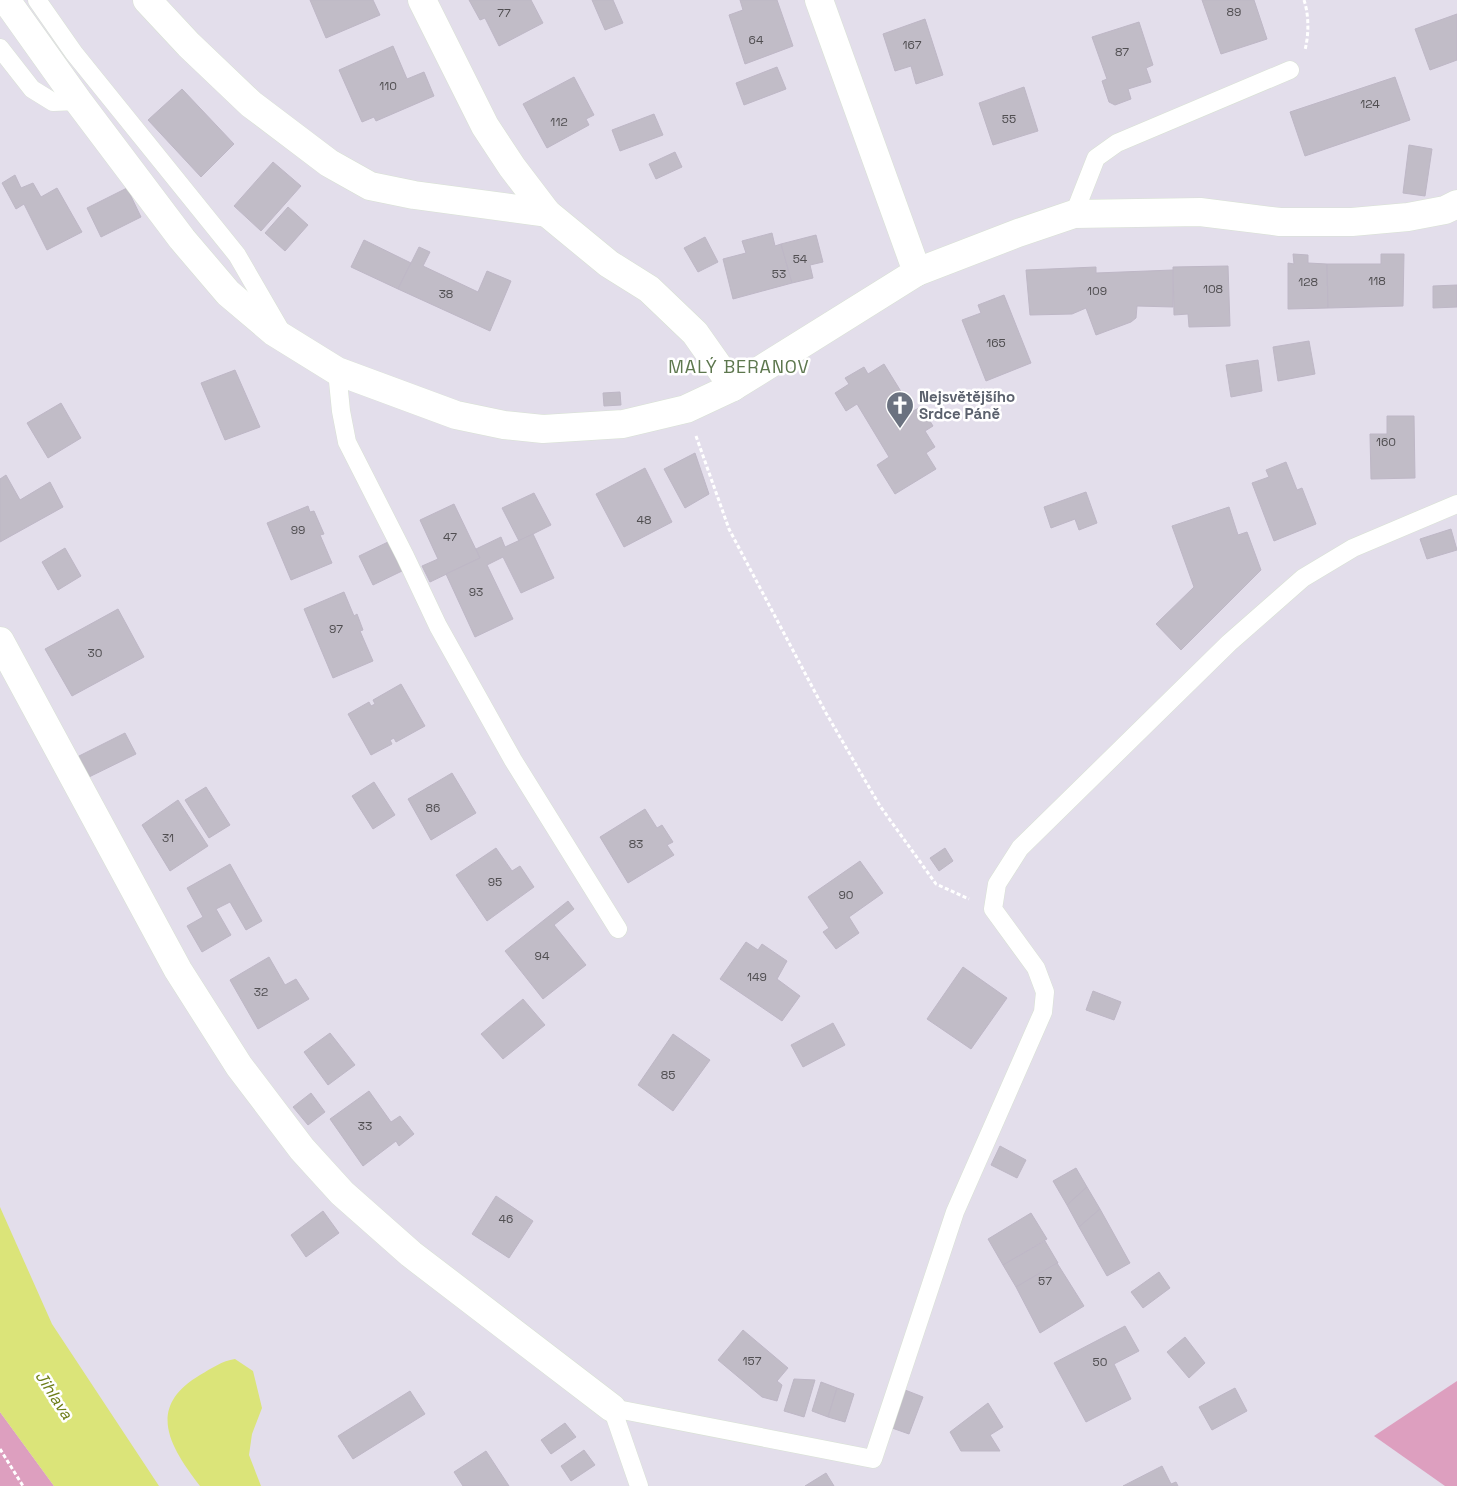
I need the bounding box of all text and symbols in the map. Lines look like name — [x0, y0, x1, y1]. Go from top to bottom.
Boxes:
house number: 89 — [1227, 4, 1241, 20]
house number: 77 — [497, 5, 511, 21]
house number: 64 — [749, 32, 764, 48]
house number: 167 — [903, 37, 922, 53]
house number: 87 — [1115, 44, 1129, 60]
house number: 110 — [379, 78, 397, 94]
house number: 124 — [1360, 96, 1380, 112]
house number: 55 — [1002, 111, 1016, 127]
house number: 112 — [550, 114, 568, 130]
house number: 54 — [793, 251, 808, 267]
house number: 53 — [772, 266, 786, 282]
house number: 118 — [1368, 273, 1386, 289]
house number: 128 — [1298, 274, 1318, 290]
house number: 108 — [1203, 281, 1223, 297]
house number: 109 — [1087, 283, 1107, 299]
house number: 38 — [439, 286, 453, 302]
house number: 165 — [986, 335, 1006, 351]
district label: MALÝ BERANOV — [668, 355, 810, 378]
place label: Nejsvětějšího Srdce Páně — [919, 387, 1015, 423]
church icon: Nejsvětějšího Srdce Páně — [885, 390, 915, 429]
house number: 160 — [1376, 434, 1396, 450]
house number: 48 — [637, 512, 651, 528]
house number: 99 — [291, 522, 305, 538]
house number: 47 — [443, 529, 457, 545]
house number: 93 — [469, 584, 483, 600]
house number: 97 — [329, 621, 343, 637]
house number: 30 — [88, 645, 102, 661]
house number: 86 — [426, 800, 440, 816]
house number: 31 — [162, 830, 174, 846]
house number: 83 — [629, 836, 643, 852]
house number: 95 — [488, 874, 502, 890]
house number: 90 — [838, 887, 854, 903]
house number: 94 — [535, 948, 550, 964]
house number: 149 — [747, 969, 767, 985]
house number: 32 — [254, 984, 268, 1000]
house number: 85 — [661, 1067, 675, 1083]
house number: 33 — [358, 1118, 372, 1134]
house number: 46 — [499, 1211, 513, 1227]
house number: 57 — [1038, 1273, 1052, 1289]
house number: 157 — [743, 1353, 762, 1369]
house number: 50 — [1093, 1354, 1107, 1370]
water label: Jihlava — [31, 1367, 78, 1424]

